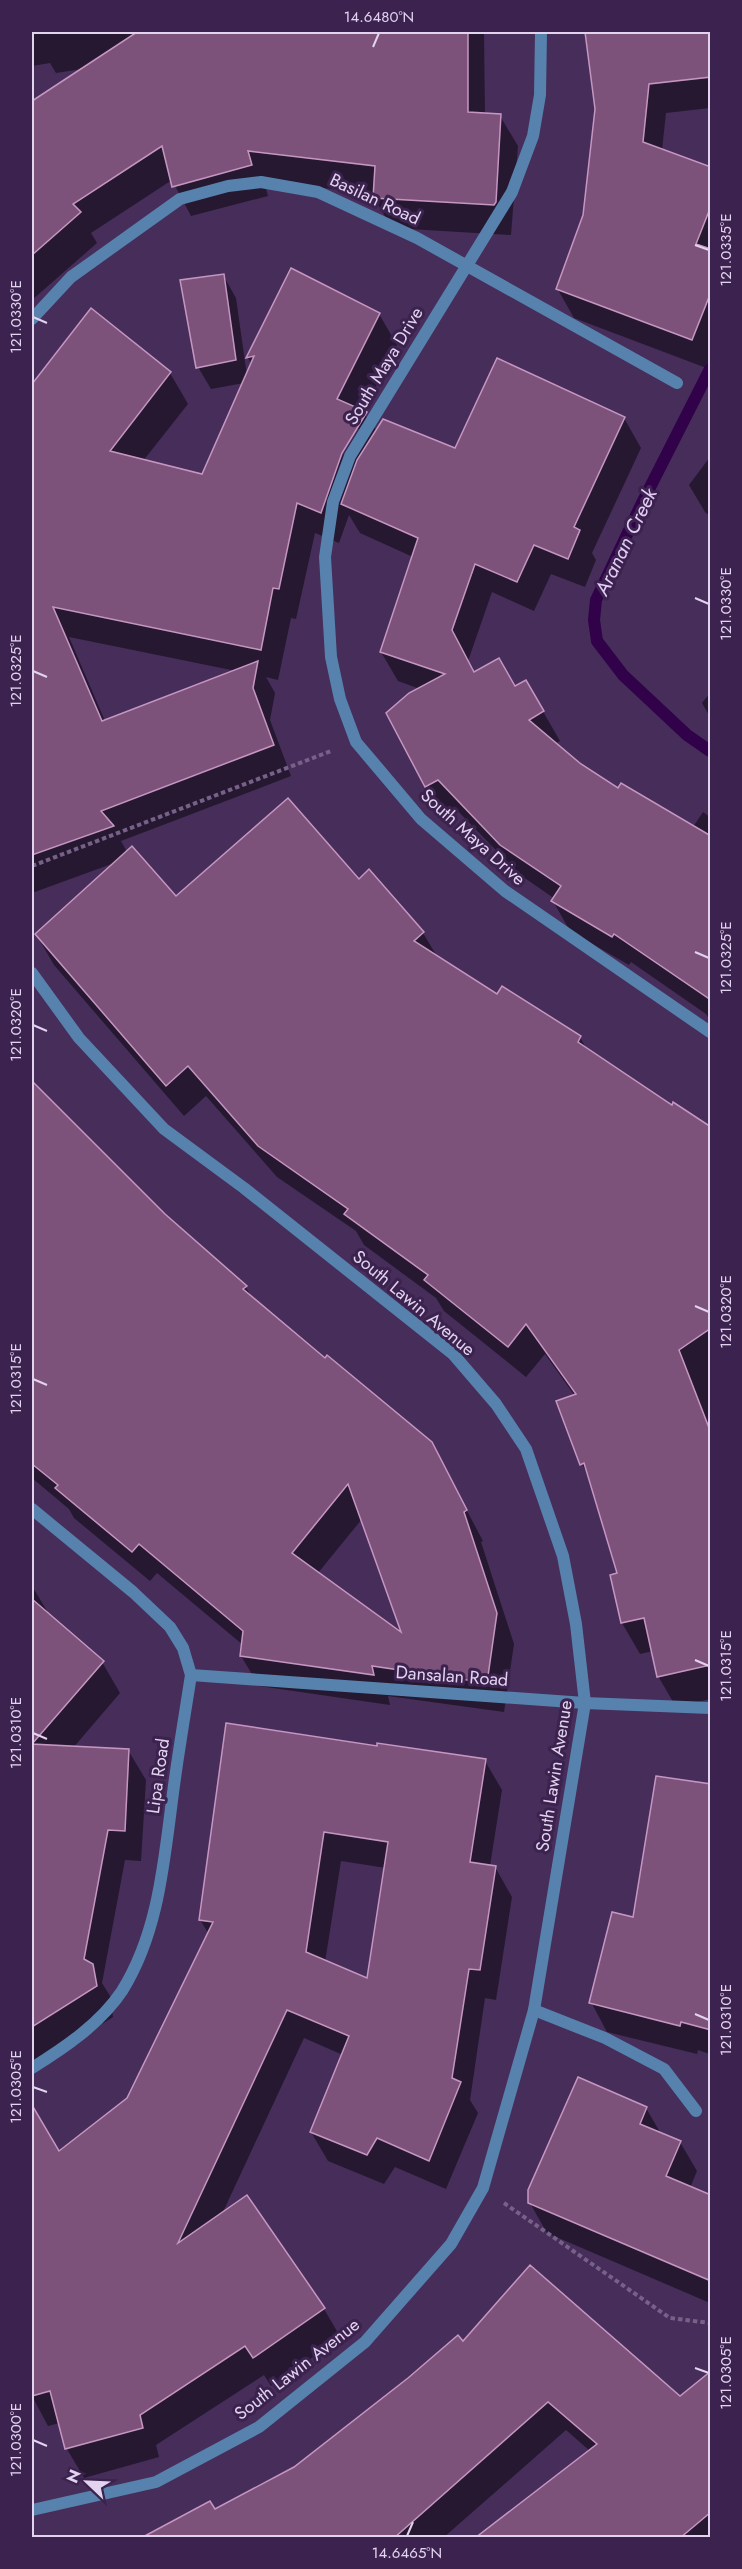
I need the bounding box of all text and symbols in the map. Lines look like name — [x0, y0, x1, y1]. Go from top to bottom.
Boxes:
text: 14.6480°N — [344, 6, 414, 28]
street label: Basilan Road — [326, 167, 424, 231]
text: 121.0335°E — [715, 214, 737, 286]
text: 121.0330°E — [5, 280, 27, 354]
street label: South Maya Drive — [338, 302, 430, 430]
water label: Aranan Creek — [587, 482, 665, 601]
text: 121.0330°E — [715, 567, 737, 641]
text: 121.0325°E — [5, 634, 27, 708]
street label: South Maya Drive — [415, 783, 531, 891]
text: 121.0325°E — [715, 921, 737, 995]
text: 121.0320°E — [5, 988, 27, 1062]
street label: South Lawin Avenue — [347, 1244, 481, 1362]
text: 121.0320°E — [715, 1275, 737, 1349]
text: 121.0315°E — [5, 1343, 27, 1415]
text: 121.0315°E — [715, 1630, 737, 1702]
street label: Dansalan Road — [395, 1659, 509, 1693]
text: 121.0310°E — [5, 1697, 27, 1769]
street label: South Lawin Avenue — [529, 1698, 579, 1854]
street label: Lipa Road — [140, 1737, 176, 1815]
text: 121.0310°E — [715, 1984, 737, 2056]
text: 121.0305°E — [5, 2050, 27, 2124]
street label: South Lawin Avenue — [229, 2312, 365, 2426]
text: 121.0305°E — [715, 2336, 737, 2410]
text: 121.0300°E — [5, 2403, 27, 2477]
north arrow — [57, 2452, 117, 2512]
text: N — [61, 2466, 87, 2487]
text: 14.6465°N — [372, 2542, 442, 2564]

